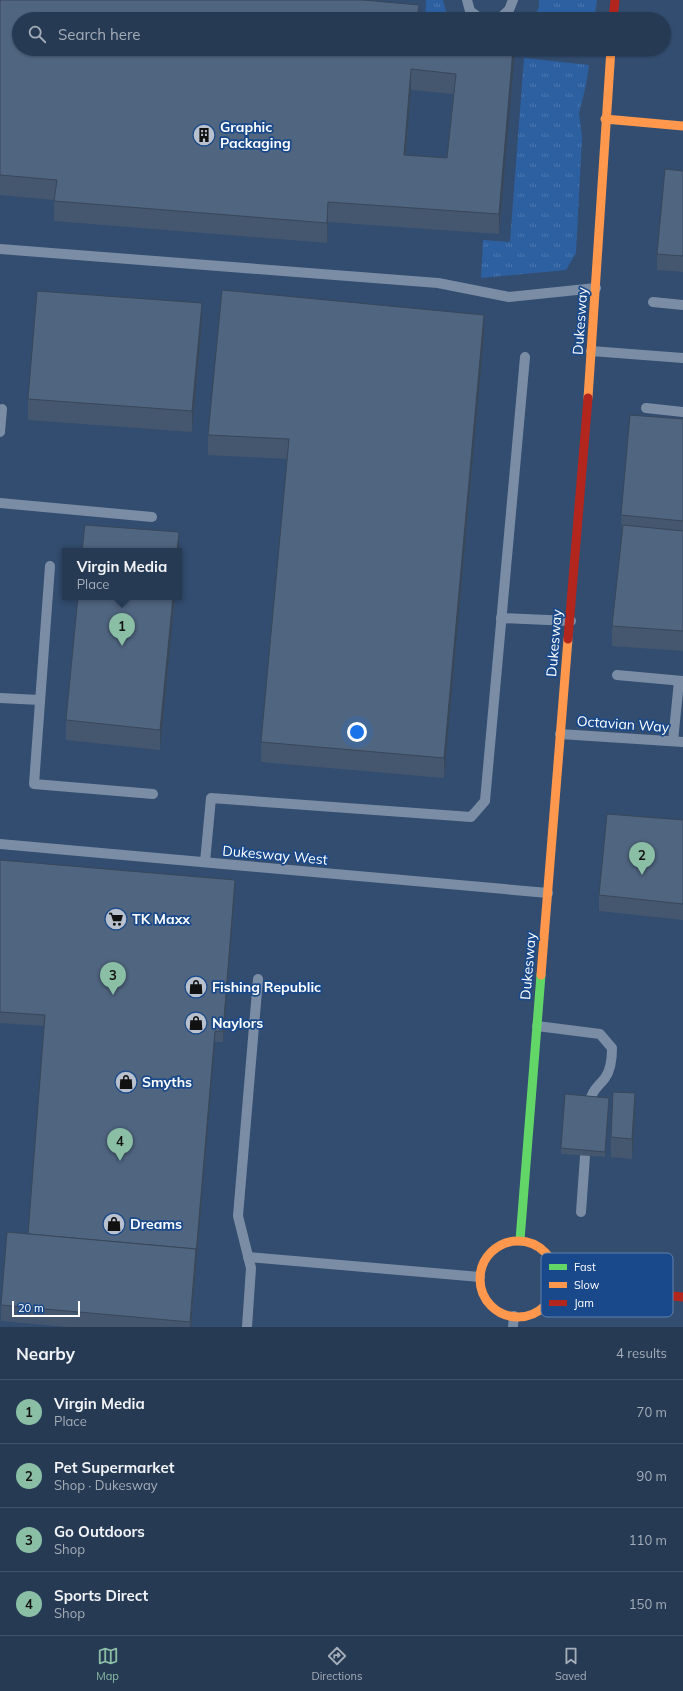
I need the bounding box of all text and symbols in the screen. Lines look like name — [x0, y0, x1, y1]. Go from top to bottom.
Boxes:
search box — [12, 12, 671, 56]
icon: search — [26, 23, 48, 45]
text: Search here — [58, 25, 140, 44]
place label: Graphic Packaging — [220, 118, 291, 152]
building icon: Graphic Packaging — [191, 122, 217, 148]
street label: Dukesway — [569, 286, 591, 355]
popup — [62, 548, 182, 600]
text: Virgin Media — [77, 557, 167, 576]
text: Place — [77, 576, 109, 592]
street label: Dukesway — [542, 608, 566, 678]
pin: 1 — [109, 613, 135, 646]
street label: Octavian Way — [576, 712, 670, 736]
your location — [347, 722, 367, 742]
street label: Dukesway West — [222, 841, 328, 869]
pin: 2 — [629, 842, 655, 875]
supermarket icon: TK Maxx — [103, 906, 129, 932]
place label: TK Maxx — [132, 910, 190, 928]
street label: Dukesway — [516, 931, 540, 1001]
pin: 3 — [100, 962, 126, 995]
shop icon: Fishing Republic — [183, 974, 209, 1000]
place label: Fishing Republic — [212, 978, 321, 996]
shop icon: Naylors — [183, 1010, 209, 1036]
place label: Naylors — [212, 1014, 263, 1032]
shop icon: Smyths — [113, 1069, 139, 1095]
place label: Smyths — [142, 1073, 192, 1091]
pin: 4 — [107, 1128, 133, 1161]
shop icon: Dreams — [101, 1211, 127, 1237]
place label: Dreams — [130, 1215, 182, 1233]
legend — [541, 1253, 673, 1317]
text: Fast — [574, 1260, 596, 1274]
text: Slow — [574, 1278, 600, 1292]
text: Jam — [574, 1296, 594, 1310]
scale bar — [12, 1299, 80, 1318]
text: 20 m — [18, 1301, 44, 1315]
text: Nearby — [16, 1343, 75, 1364]
text: 4 results — [616, 1345, 667, 1361]
text: Virgin Media — [54, 1394, 145, 1413]
text: 1 — [25, 1404, 33, 1420]
text: 70 m — [637, 1404, 667, 1420]
text: Place — [54, 1413, 87, 1429]
text: Pet Supermarket — [54, 1458, 174, 1477]
text: 2 — [25, 1468, 33, 1484]
text: 90 m — [637, 1468, 667, 1484]
text: Shop · Dukesway — [54, 1477, 158, 1493]
text: Go Outdoors — [54, 1522, 145, 1541]
text: 3 — [25, 1532, 33, 1548]
text: 110 m — [629, 1532, 667, 1548]
text: Shop — [54, 1541, 85, 1557]
text: Sports Direct — [54, 1586, 148, 1605]
text: 4 — [25, 1596, 33, 1612]
text: 150 m — [629, 1596, 667, 1612]
text: Shop — [54, 1605, 85, 1621]
tab: Map — [96, 1645, 119, 1683]
tab: Directions — [312, 1645, 362, 1683]
tab: Saved — [555, 1645, 587, 1683]

